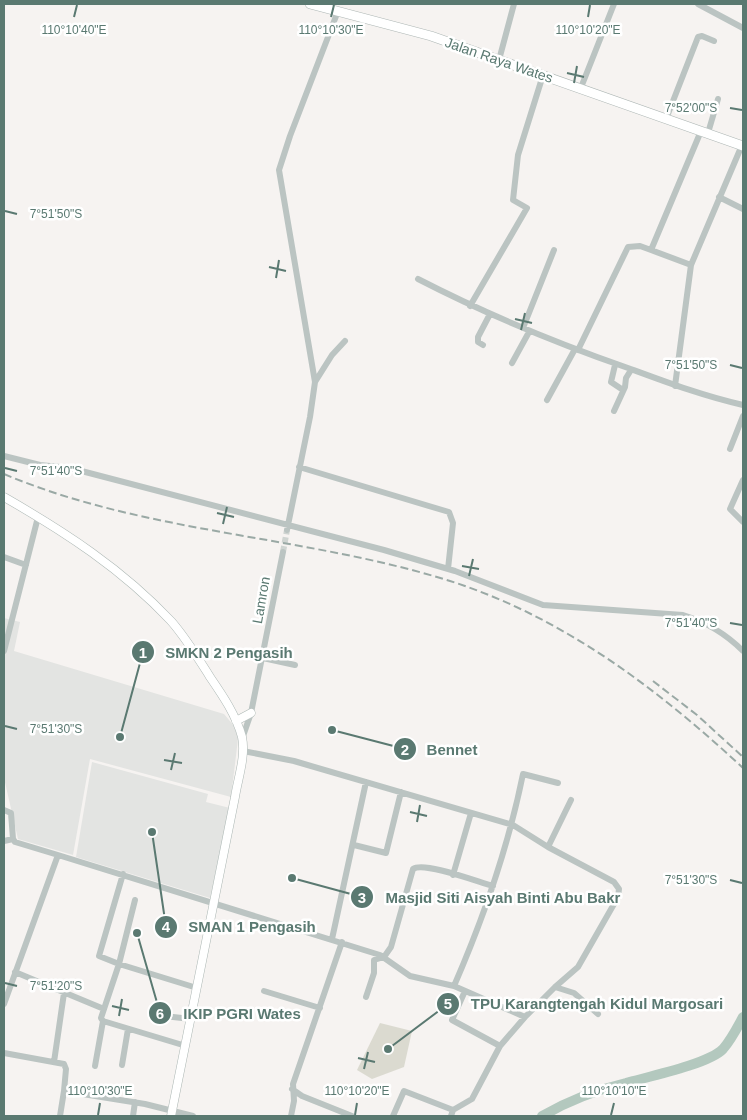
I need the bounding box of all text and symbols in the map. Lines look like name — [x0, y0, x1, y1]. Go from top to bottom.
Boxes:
text: 110°10'40"E — [41, 23, 107, 37]
text: 110°10'30"E — [298, 23, 364, 37]
text: 110°10'20"E — [555, 23, 621, 37]
street label: Jalan Raya Wates — [443, 34, 555, 86]
text: 7°52'00"S — [665, 101, 717, 115]
text: 7°51'50"S — [30, 207, 82, 221]
text: 7°51'50"S — [665, 358, 717, 372]
text: 7°51'40"S — [30, 464, 82, 478]
street label: Lamron — [249, 575, 273, 625]
text: 7°51'40"S — [665, 616, 717, 630]
callout: SMKN 2 Pengasih — [130, 637, 303, 667]
text: 1 — [139, 644, 147, 661]
text: SMKN 2 Pengasih — [165, 644, 293, 661]
text: 7°51'30"S — [30, 722, 82, 736]
callout: Bennet — [392, 734, 488, 764]
text: 2 — [401, 741, 409, 758]
text: Bennet — [427, 741, 477, 758]
text: 7°51'30"S — [665, 873, 717, 887]
callout: Masjid Siti Aisyah Binti Abu Bakr — [350, 882, 631, 912]
text: 3 — [358, 889, 366, 906]
text: Masjid Siti Aisyah Binti Abu Bakr — [386, 889, 621, 906]
callout: SMAN 1 Pengasih — [154, 912, 326, 942]
text: 4 — [162, 918, 171, 935]
text: SMAN 1 Pengasih — [188, 918, 316, 935]
text: 7°51'20"S — [30, 979, 82, 993]
callout: TPU Karangtengah Kidul Margosari — [435, 989, 733, 1019]
text: 5 — [444, 995, 452, 1012]
text: TPU Karangtengah Kidul Margosari — [471, 995, 723, 1012]
callout: IKIP PGRI Wates — [148, 998, 311, 1028]
text: 6 — [156, 1005, 164, 1022]
text: IKIP PGRI Wates — [183, 1005, 301, 1022]
text: 110°10'30"E — [67, 1084, 133, 1098]
text: 110°10'20"E — [324, 1084, 390, 1098]
text: 110°10'10"E — [581, 1084, 647, 1098]

